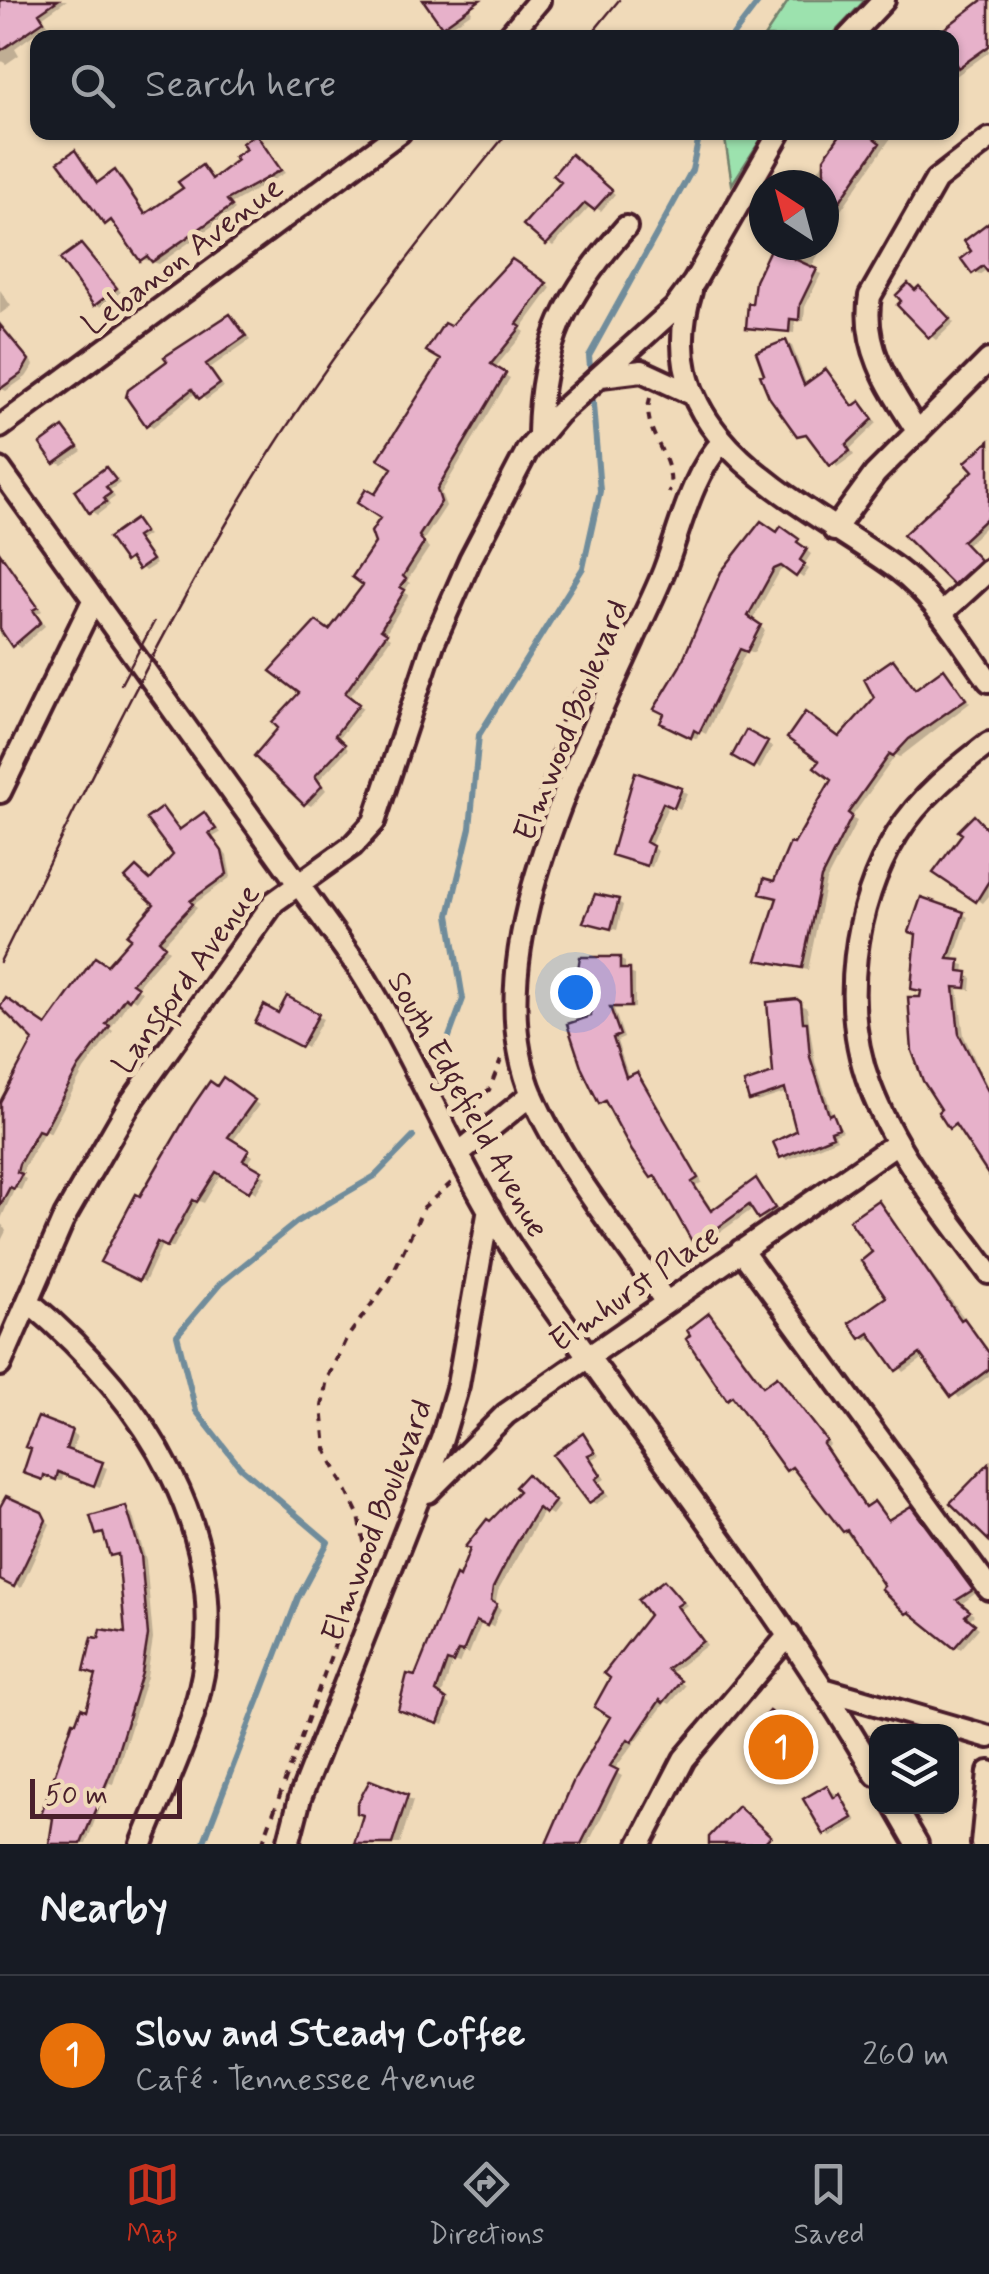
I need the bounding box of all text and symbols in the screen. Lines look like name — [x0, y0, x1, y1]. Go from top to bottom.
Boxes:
search box — [30, 30, 959, 140]
icon: search — [65, 58, 120, 113]
text: Search here — [145, 61, 336, 110]
street label: Lebanon Avenue — [74, 167, 292, 346]
north arrow — [749, 170, 839, 260]
street label: Elmwood Boulevard — [504, 594, 639, 848]
street label: Lansford Avenue — [103, 875, 272, 1084]
street label: South Edgefield Avenue — [374, 964, 558, 1247]
your location — [550, 967, 601, 1018]
street label: Elmhurst Place — [542, 1215, 728, 1363]
street label: Elmwood Boulevard — [312, 1393, 443, 1648]
pin: 1 — [748, 1710, 814, 1784]
map controls — [869, 1724, 959, 1814]
button: layers — [869, 1724, 959, 1814]
scale bar — [30, 1774, 182, 1818]
text: 50 m — [45, 1778, 108, 1815]
text: Nearby — [40, 1882, 168, 1937]
text: Slow and Steady Coffee — [135, 2010, 525, 2059]
text: 1 — [65, 2034, 80, 2076]
text: 260 m — [862, 2034, 949, 2076]
text: Café · Tennessee Avenue — [135, 2059, 476, 2101]
tab: Map — [125, 2157, 180, 2254]
tab: Directions — [429, 2157, 544, 2254]
tab: Saved — [794, 2157, 864, 2254]

